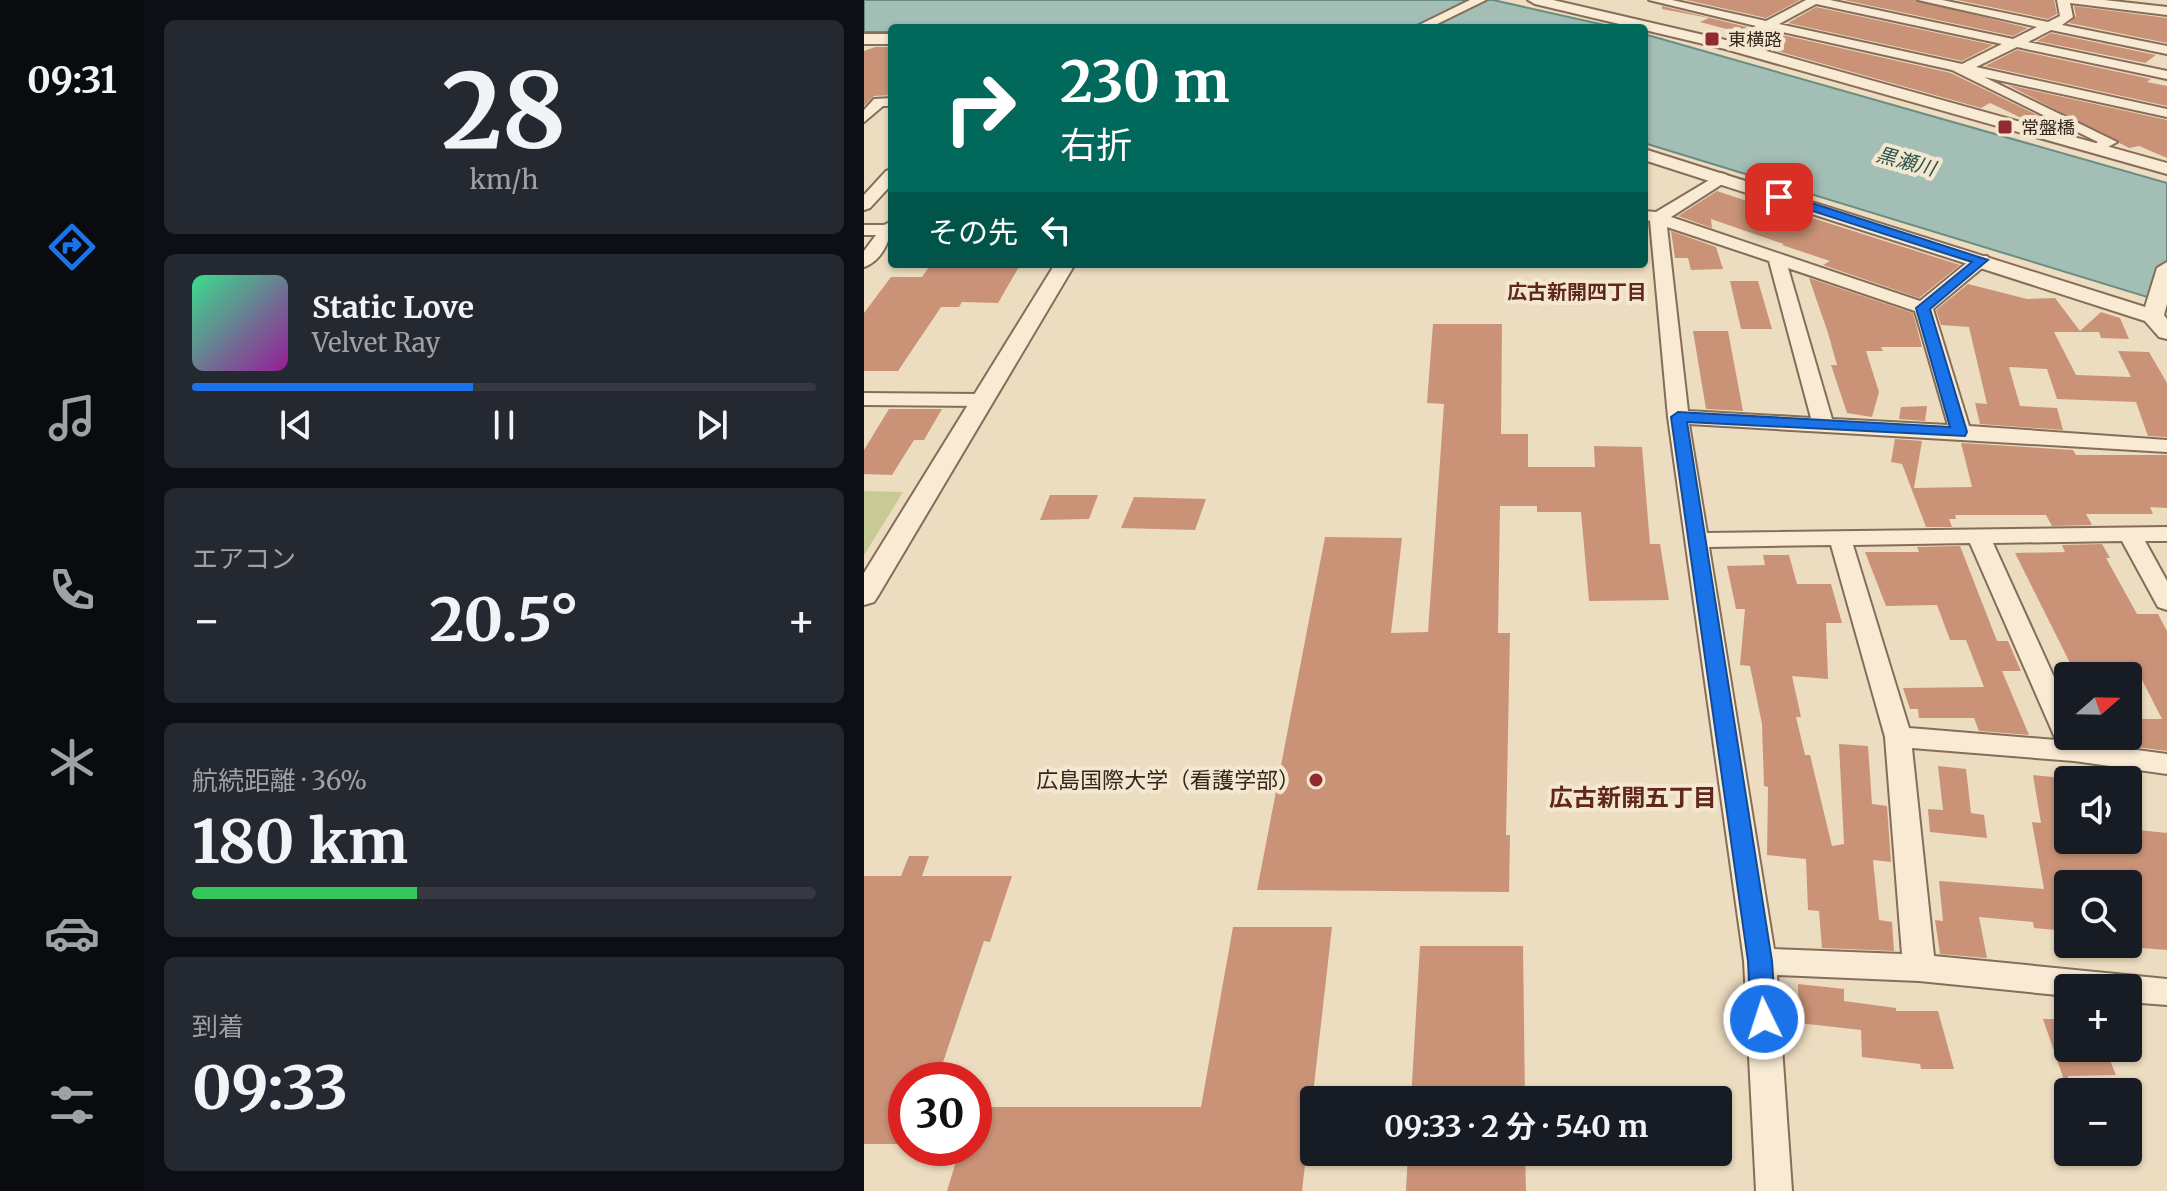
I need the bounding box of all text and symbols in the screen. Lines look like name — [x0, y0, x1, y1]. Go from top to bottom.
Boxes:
place label: 東横路 — [1728, 28, 1782, 51]
marker: 東横路 — [1703, 30, 1721, 48]
text: 28 — [442, 46, 566, 176]
text: 230 m — [1060, 47, 1230, 117]
icon: right — [928, 56, 1032, 160]
text: 09:31 — [27, 58, 117, 103]
place label: 常盤橋 — [2021, 116, 2075, 139]
marker: 常盤橋 — [1996, 118, 2014, 136]
text: 右折 — [1060, 123, 1132, 168]
water label: 黒瀬川 — [1874, 141, 1940, 181]
text: km/h — [470, 163, 538, 196]
pin — [1745, 163, 1813, 231]
icon: arrive — [1757, 175, 1801, 219]
icon: left — [1034, 208, 1078, 252]
text: その先 — [928, 213, 1018, 251]
icon: directions — [44, 219, 100, 275]
district label: 広古新開四丁目 — [1507, 279, 1647, 304]
text: Static Love — [312, 288, 474, 326]
text: Velvet Ray — [312, 326, 440, 359]
icon: music — [44, 390, 100, 446]
icon: previous — [274, 403, 318, 447]
icon: pause — [482, 403, 526, 447]
icon: next — [690, 403, 734, 447]
text: エアコン — [192, 542, 296, 575]
icon: phone — [44, 562, 100, 618]
text: 20.5° — [429, 582, 579, 657]
text: − — [192, 593, 221, 648]
text: + — [787, 593, 816, 648]
north arrow — [2054, 662, 2142, 750]
map controls — [2054, 662, 2142, 1166]
icon: climate — [44, 734, 100, 790]
text: 航続距離 · 36% — [192, 764, 367, 797]
place label: 広島国際大学（看護学部） — [1036, 766, 1300, 794]
button: sound — [2054, 766, 2142, 854]
marker: 広島国際大学（看護学部） — [1307, 771, 1325, 789]
district label: 広古新開五丁目 — [1549, 782, 1717, 813]
text: 180 km — [192, 804, 408, 879]
button: search — [2054, 870, 2142, 958]
icon: car — [44, 905, 100, 961]
button: + — [2054, 974, 2142, 1062]
position arrow — [1722, 977, 1806, 1061]
text: 到着 — [192, 1010, 244, 1043]
text: 09:33 — [192, 1050, 348, 1125]
speed limit sign: 30 — [888, 1062, 992, 1166]
icon: filters — [44, 1077, 100, 1133]
button: − — [2054, 1078, 2142, 1166]
text: 09:33 · 2 分 · 540 m — [1384, 1107, 1648, 1145]

